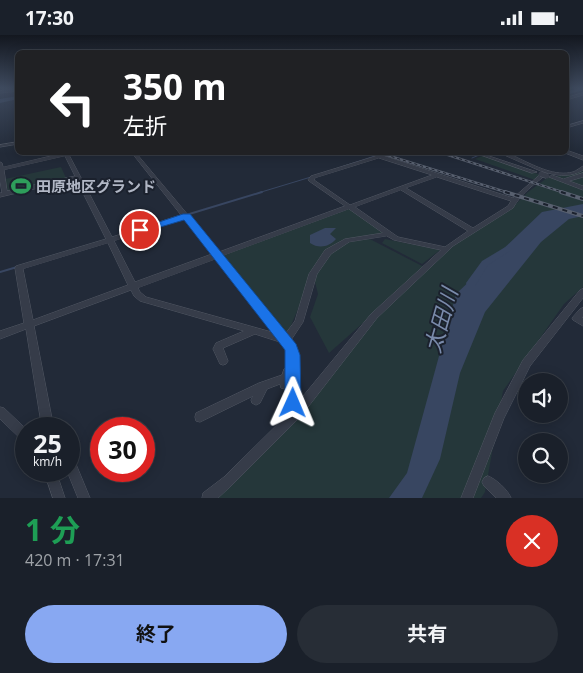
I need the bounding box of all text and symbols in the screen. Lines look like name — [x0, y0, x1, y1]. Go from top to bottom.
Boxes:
text: 17:30 — [25, 5, 74, 31]
text: 350 m — [123, 63, 227, 110]
icon: left — [40, 70, 105, 135]
text: 左折 — [123, 110, 167, 140]
sports icon: 田原地区グランド — [10, 175, 32, 197]
place label: 田原地区グランド — [36, 176, 156, 196]
pin — [119, 209, 161, 251]
icon: arrive — [126, 216, 154, 244]
water label: 太田川 — [416, 282, 464, 356]
map controls — [518, 373, 568, 483]
button: sound — [518, 373, 568, 423]
position arrow — [266, 376, 318, 428]
speed limit sign: 30 — [90, 417, 155, 482]
text: 25 — [33, 426, 62, 460]
button: search — [518, 433, 568, 483]
text: km/h — [33, 453, 62, 470]
text: 1 分 — [25, 509, 80, 550]
button: close — [506, 515, 558, 567]
text: 420 m · 17:31 — [25, 549, 125, 571]
button: 終了 — [25, 605, 287, 663]
button: 共有 — [297, 605, 558, 663]

